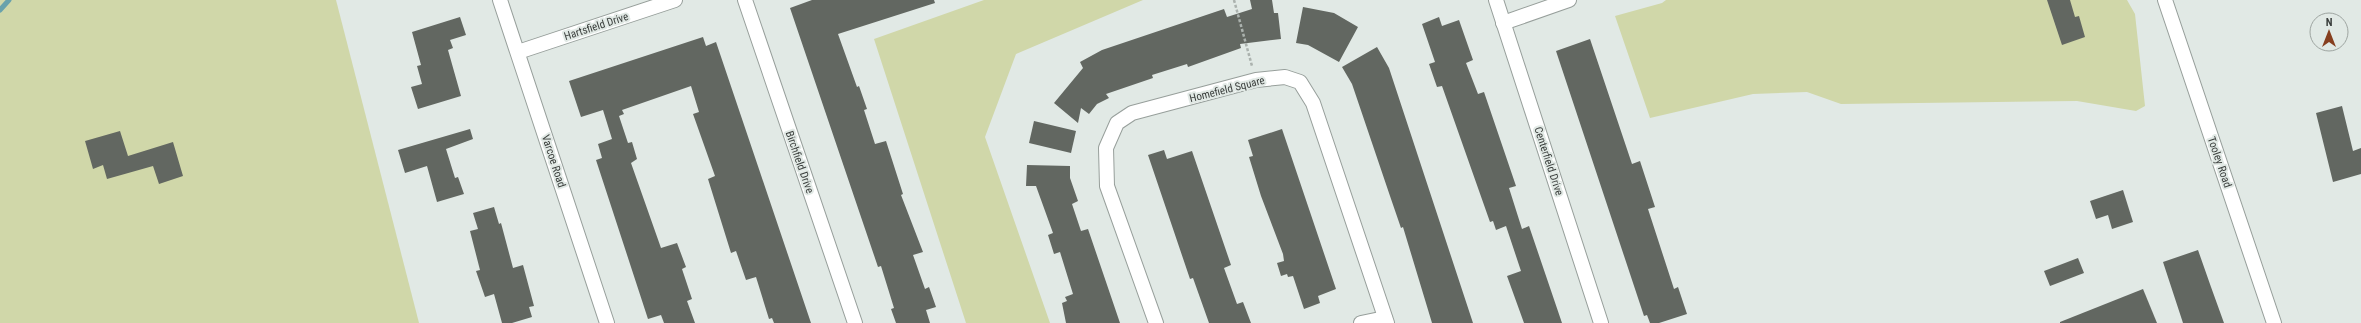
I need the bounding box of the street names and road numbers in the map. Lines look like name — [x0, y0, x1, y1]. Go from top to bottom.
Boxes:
street label: Hartsfield Drive — [562, 10, 630, 43]
street label: Homefield Square — [1188, 74, 1266, 105]
street label: Centerfield Drive — [1531, 125, 1566, 197]
street label: Birchfield Drive — [783, 129, 816, 195]
street label: Varcoe Road — [539, 133, 568, 189]
street label: Tooley Road — [2205, 135, 2234, 189]

